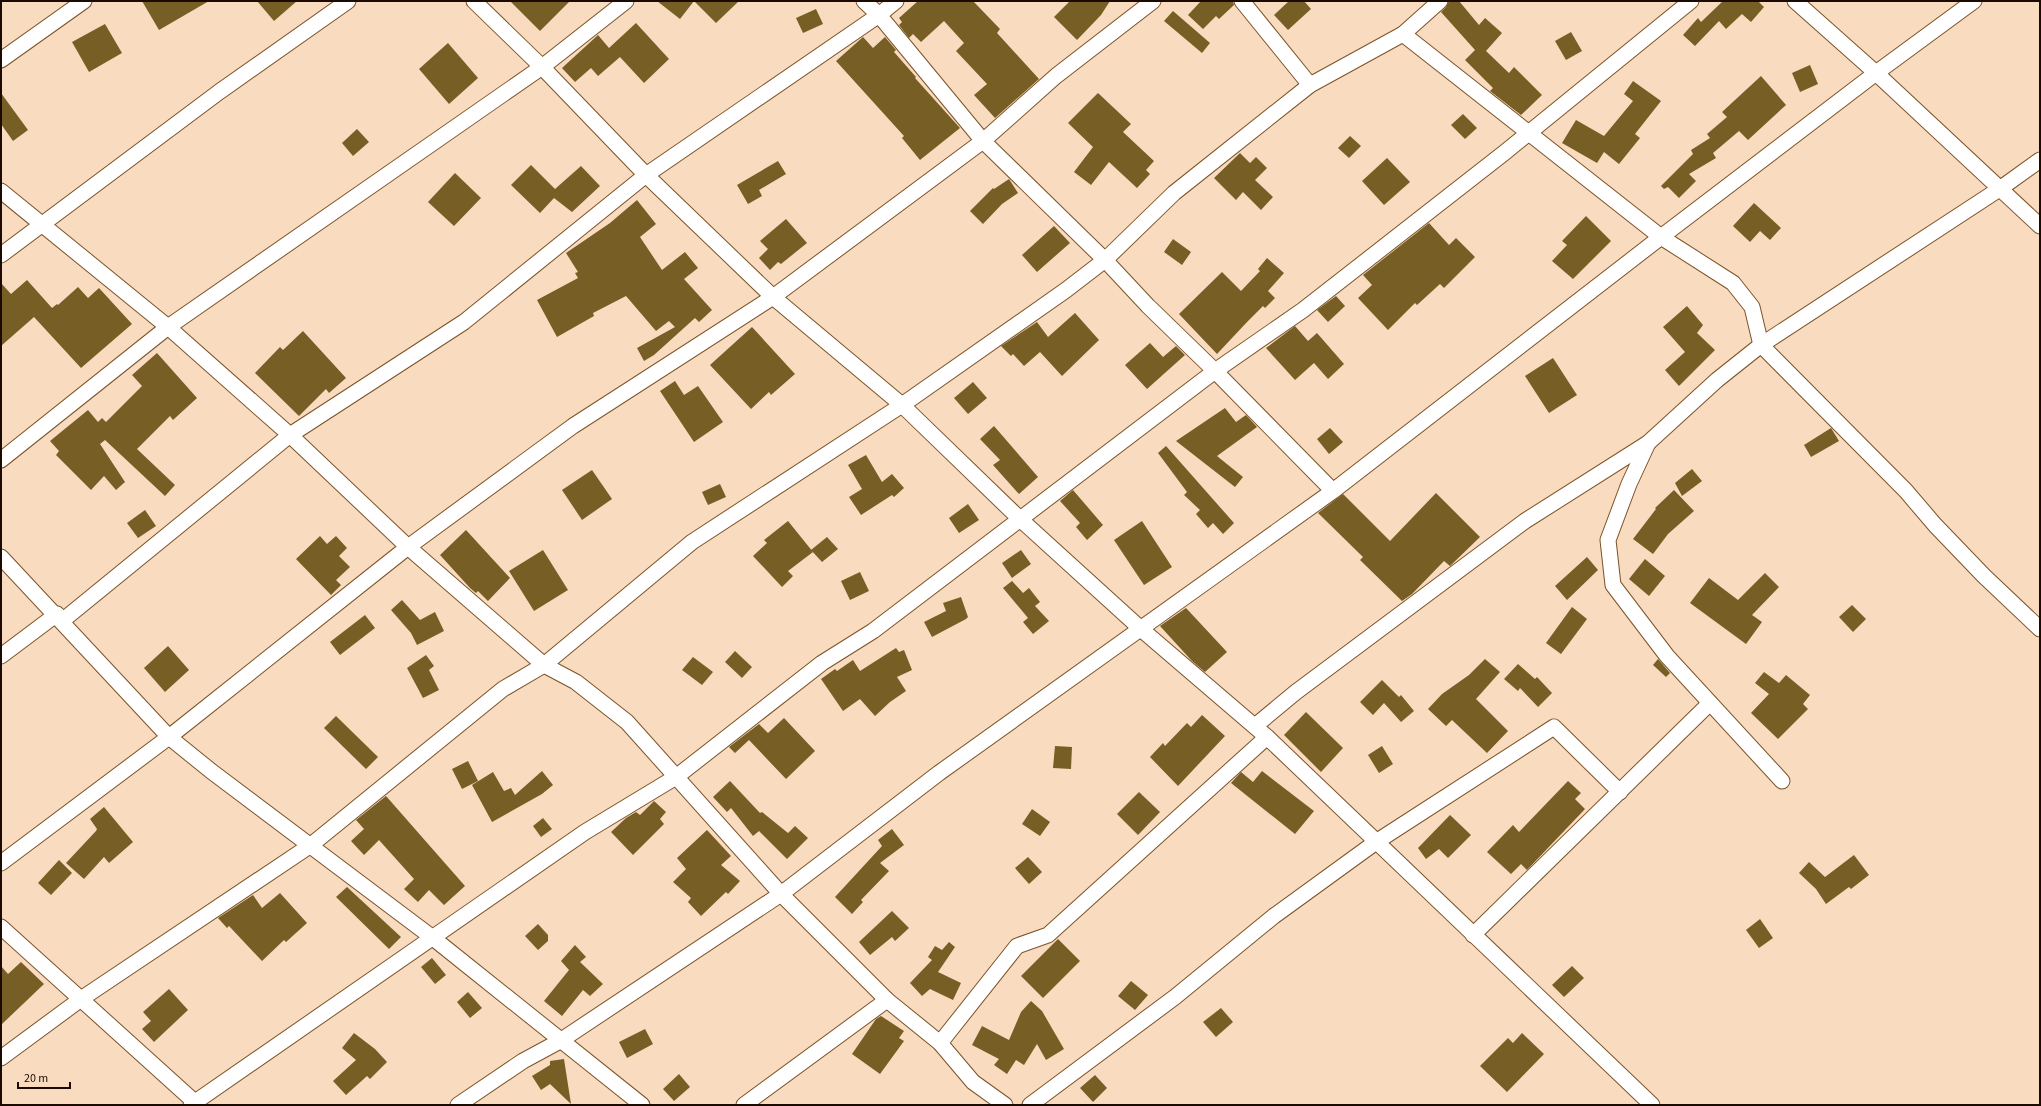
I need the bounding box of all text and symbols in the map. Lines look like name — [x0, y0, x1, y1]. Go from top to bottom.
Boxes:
scale bar — [18, 1064, 70, 1090]
text: 20 m — [24, 1070, 48, 1087]

